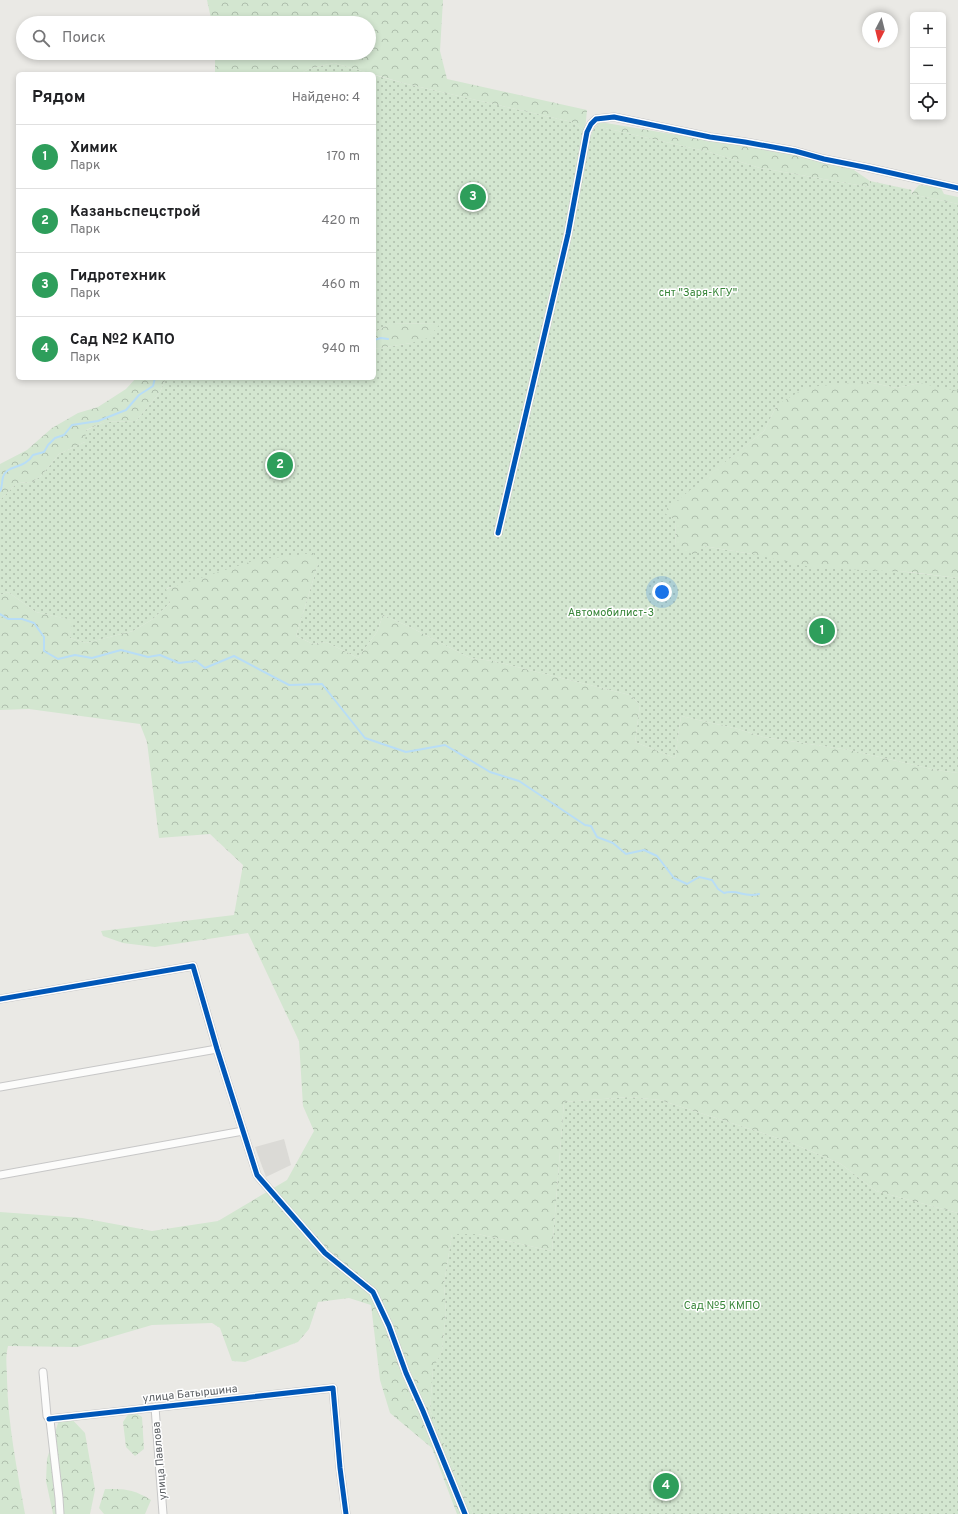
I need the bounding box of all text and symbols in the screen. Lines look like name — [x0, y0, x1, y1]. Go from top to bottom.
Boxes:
north arrow — [862, 12, 898, 48]
map controls — [910, 12, 946, 120]
button: + — [910, 12, 946, 48]
search box — [16, 16, 376, 60]
icon: search — [30, 27, 52, 49]
text: Поиск — [62, 29, 106, 48]
button: − — [910, 48, 946, 84]
button: locate — [910, 84, 946, 120]
text: Рядом — [32, 87, 85, 109]
text: Найдено: 4 — [292, 90, 360, 106]
text: Химик — [70, 139, 118, 158]
text: 1 — [42, 149, 48, 165]
text: 170 m — [326, 149, 360, 165]
text: Парк — [70, 158, 100, 174]
pin: 3 — [460, 182, 486, 212]
text: Казаньспецстрой — [70, 203, 201, 222]
text: 2 — [41, 213, 49, 229]
text: 420 m — [322, 213, 360, 229]
text: Парк — [70, 222, 100, 238]
text: Гидротехник — [70, 267, 166, 286]
text: 3 — [41, 277, 49, 293]
text: 460 m — [322, 277, 360, 293]
text: Парк — [70, 286, 100, 302]
park label: снт "Заря-КГУ" — [659, 286, 737, 300]
text: Сад №2 КАПО — [70, 331, 175, 350]
text: 4 — [41, 341, 49, 357]
text: 940 m — [322, 341, 360, 357]
text: Парк — [70, 350, 100, 366]
pin: 2 — [267, 450, 293, 480]
your location — [652, 582, 672, 602]
park label: Автомобилист-3 — [568, 606, 654, 620]
pin: 1 — [809, 616, 835, 646]
park label: Сад №5 КМПО — [684, 1299, 760, 1313]
street label: улица Батыршина — [142, 1382, 238, 1406]
street label: улица Павлова — [150, 1421, 170, 1501]
pin: 4 — [653, 1471, 679, 1501]

